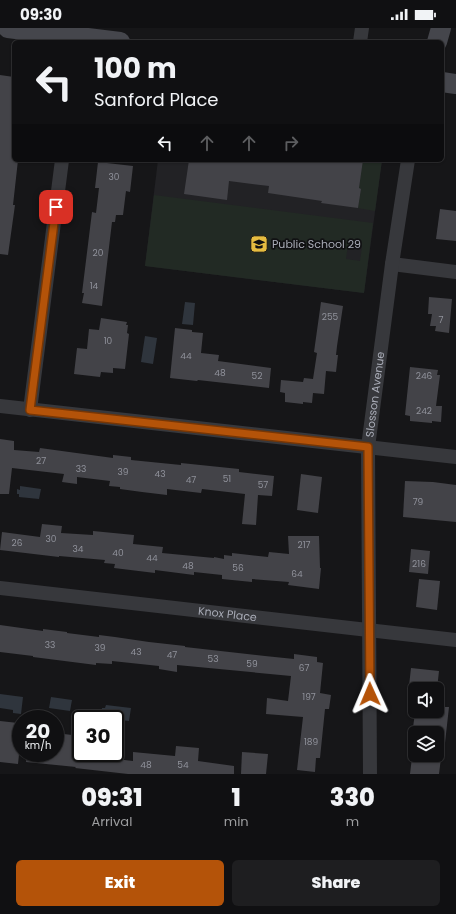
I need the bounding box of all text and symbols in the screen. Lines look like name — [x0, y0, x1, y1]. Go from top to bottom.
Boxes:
text: 09:30 — [20, 4, 62, 25]
text: 100 m — [94, 49, 177, 88]
icon: left — [28, 56, 80, 108]
text: Sanford Place — [94, 87, 219, 112]
icon: left — [154, 132, 176, 154]
icon: ahead — [196, 132, 218, 154]
icon: ahead — [238, 132, 260, 154]
icon: right — [280, 132, 302, 154]
house number: 30 — [109, 171, 120, 183]
pin — [39, 190, 73, 224]
icon: arrive — [45, 196, 67, 218]
school or university icon: Public School 29 — [249, 234, 269, 254]
place label: Public School 29 — [272, 236, 361, 252]
house number: 20 — [93, 247, 104, 259]
house number: 14 — [90, 280, 99, 292]
house number: 255 — [322, 311, 339, 323]
house number: 7 — [439, 314, 444, 326]
house number: 10 — [104, 335, 113, 347]
house number: 44 — [180, 350, 192, 362]
street label: Slosson Avenue — [361, 351, 388, 438]
house number: 48 — [214, 367, 226, 379]
house number: 52 — [252, 370, 262, 382]
house number: 246 — [416, 370, 433, 382]
house number: 242 — [416, 405, 432, 417]
house number: 27 — [36, 455, 46, 467]
house number: 33 — [76, 463, 86, 475]
house number: 39 — [118, 466, 129, 478]
house number: 43 — [155, 468, 165, 480]
house number: 51 — [223, 473, 231, 485]
house number: 47 — [186, 474, 196, 486]
house number: 57 — [258, 479, 268, 491]
house number: 79 — [413, 496, 424, 508]
house number: 30 — [46, 533, 57, 545]
house number: 26 — [12, 537, 23, 549]
house number: 217 — [298, 539, 311, 551]
house number: 34 — [73, 543, 84, 555]
house number: 40 — [112, 547, 124, 559]
house number: 44 — [146, 552, 158, 564]
house number: 216 — [412, 558, 426, 570]
house number: 48 — [182, 560, 194, 572]
house number: 56 — [232, 562, 244, 574]
house number: 64 — [291, 568, 303, 580]
street label: Knox Place — [197, 603, 258, 625]
house number: 33 — [45, 639, 55, 651]
house number: 39 — [95, 642, 106, 654]
house number: 43 — [131, 646, 141, 658]
house number: 47 — [167, 649, 177, 661]
house number: 53 — [208, 653, 218, 665]
house number: 59 — [246, 658, 258, 670]
house number: 67 — [299, 662, 309, 674]
position arrow — [349, 673, 391, 715]
map controls — [408, 682, 444, 762]
button: sound — [408, 682, 444, 718]
house number: 197 — [302, 691, 316, 703]
speed limit sign: 30 — [72, 710, 124, 762]
text: 20 — [26, 717, 50, 745]
button: layers — [408, 726, 444, 762]
house number: 189 — [304, 736, 318, 748]
text: km/h — [25, 738, 51, 753]
house number: 48 — [140, 759, 152, 771]
house number: 54 — [177, 759, 189, 771]
text: 09:31 — [81, 781, 143, 814]
text: 1 — [232, 781, 241, 814]
text: 330 — [330, 781, 375, 814]
text: Arrival — [91, 812, 132, 831]
text: min — [224, 812, 249, 831]
text: m — [346, 812, 359, 831]
button: Exit — [16, 860, 224, 906]
button: Share — [232, 860, 440, 906]

